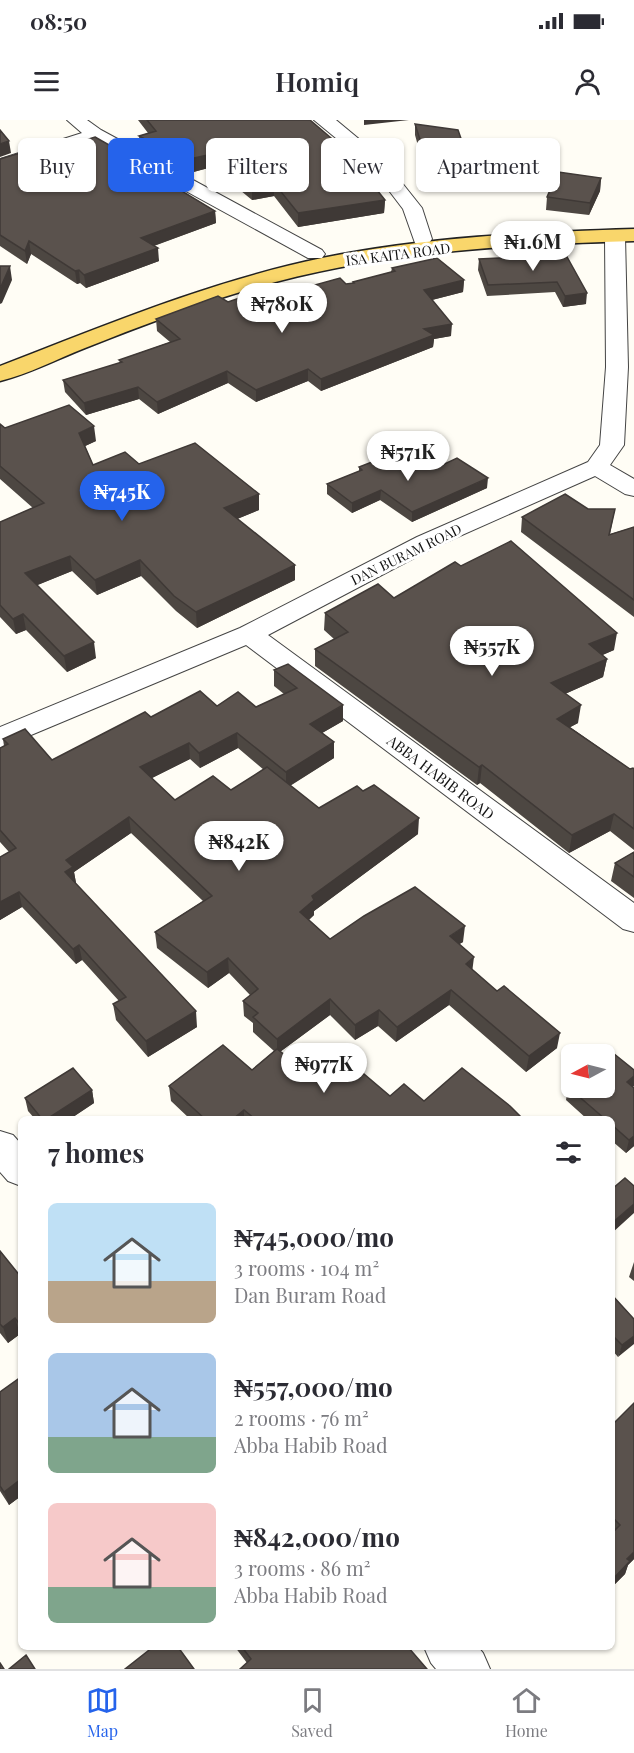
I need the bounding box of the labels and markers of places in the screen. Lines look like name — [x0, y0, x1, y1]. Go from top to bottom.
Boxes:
pin: ₦1.6M — [491, 221, 575, 272]
pin: ₦780K — [240, 283, 324, 334]
pin: ₦571K — [366, 431, 450, 482]
pin: ₦745K — [80, 471, 164, 522]
pin: ₦557K — [450, 626, 534, 677]
pin: ₦842K — [197, 821, 281, 872]
pin: ₦977K — [282, 1043, 366, 1094]

